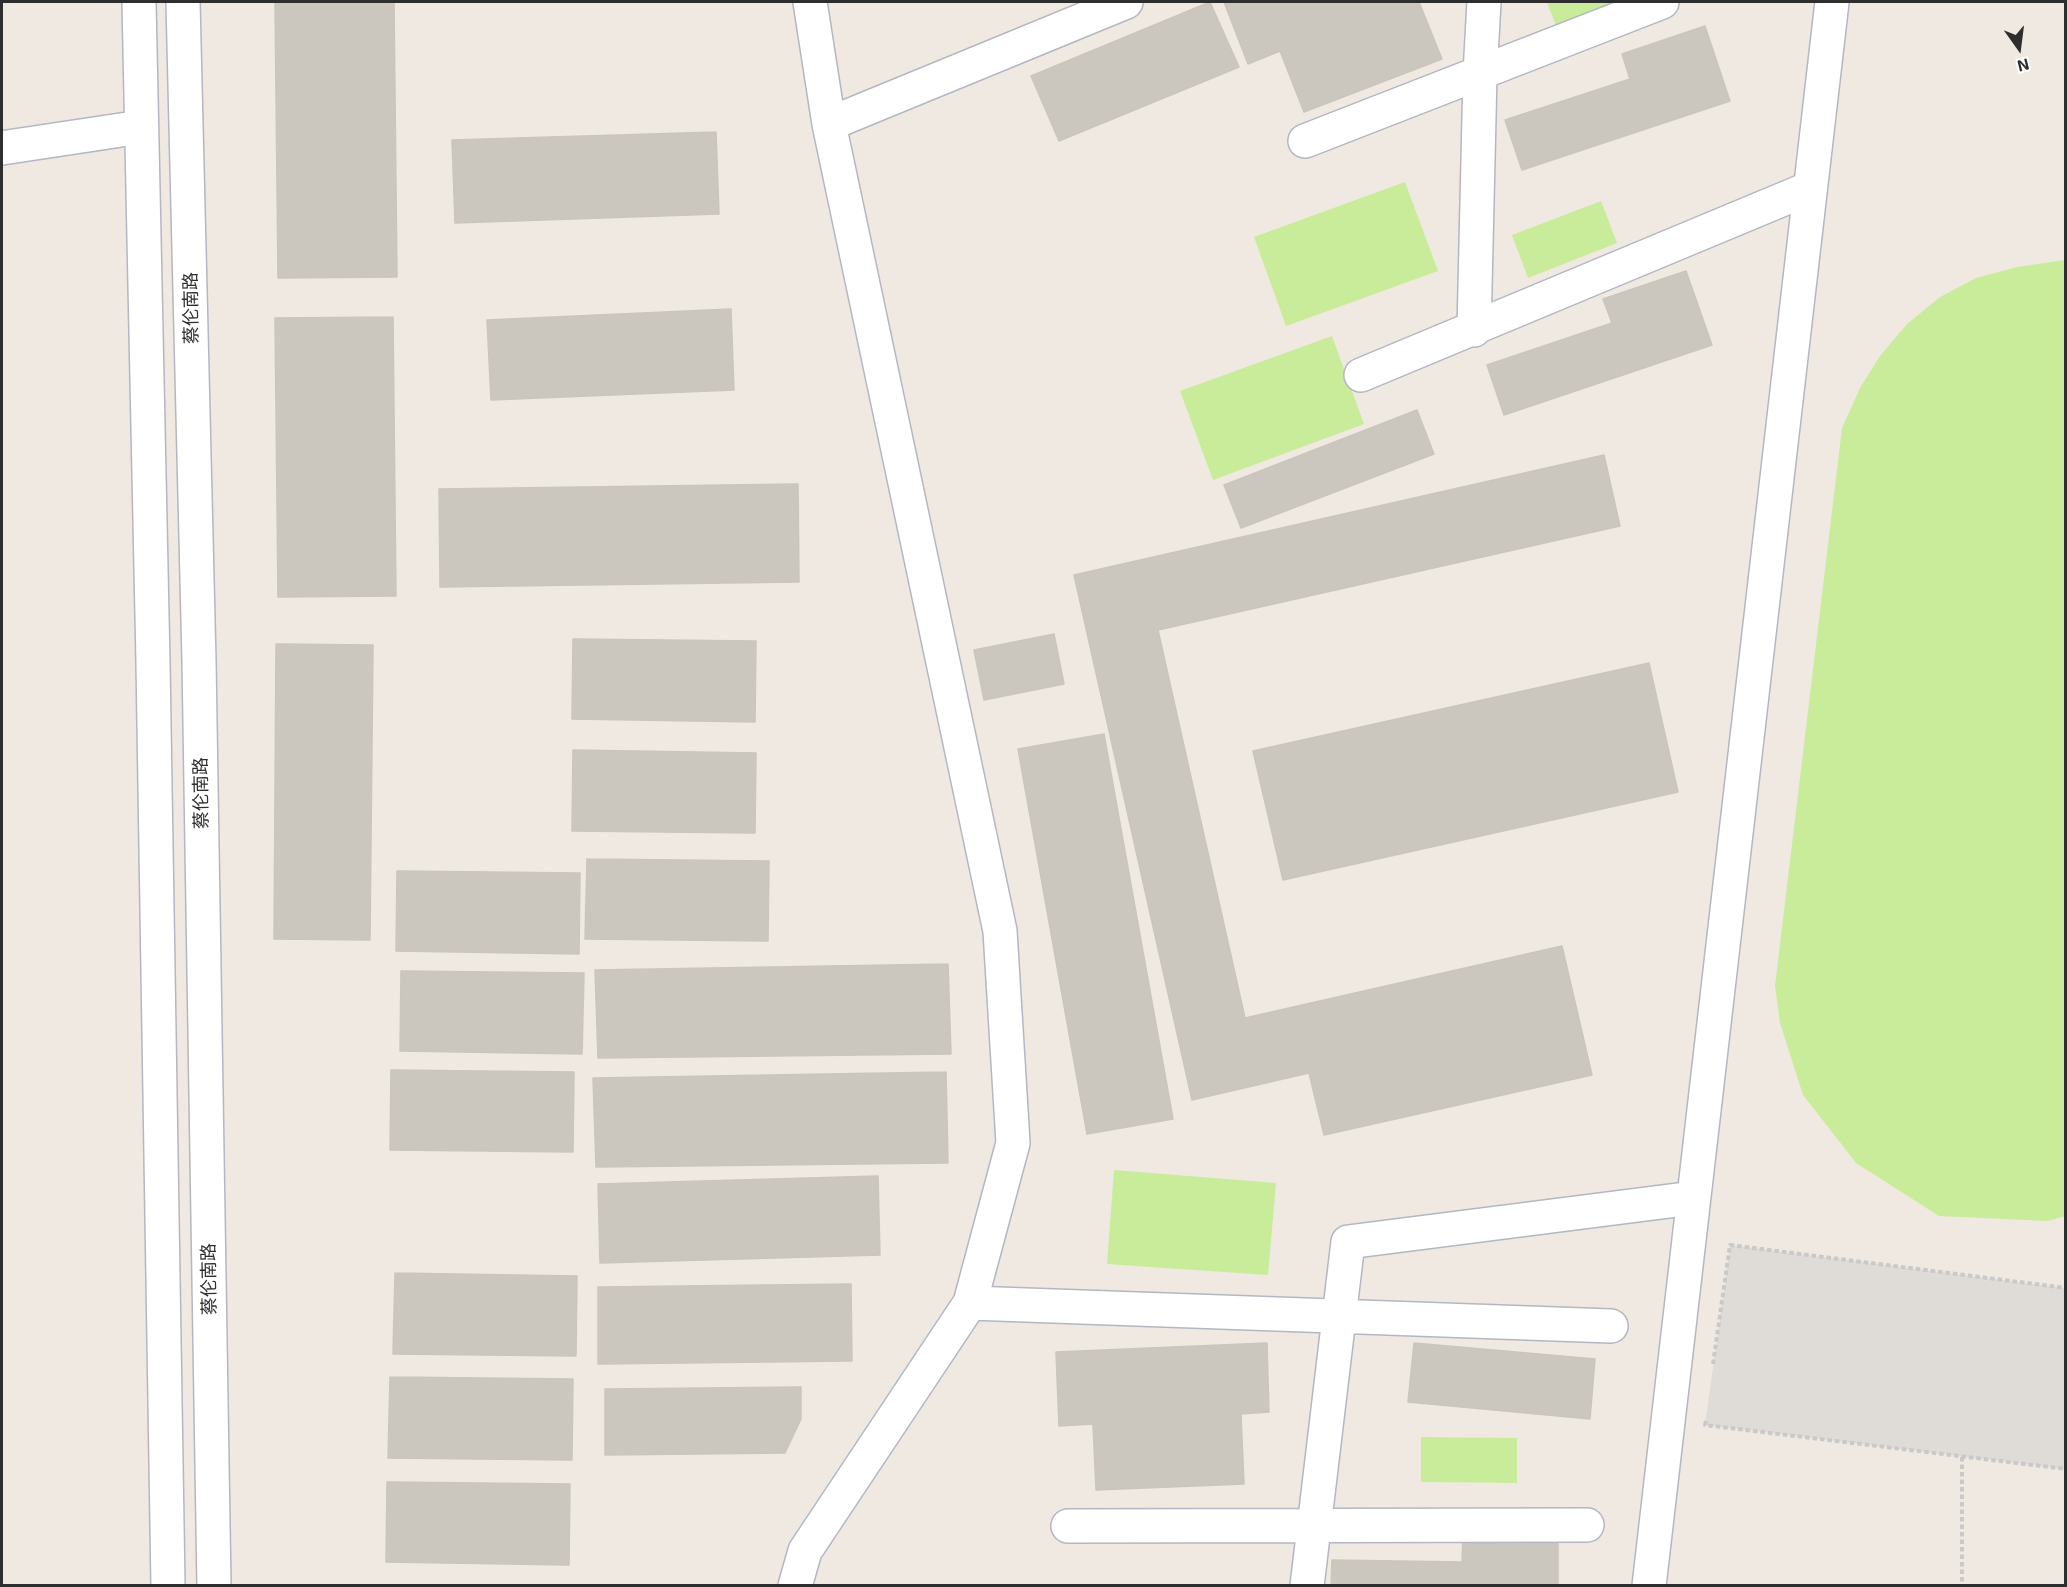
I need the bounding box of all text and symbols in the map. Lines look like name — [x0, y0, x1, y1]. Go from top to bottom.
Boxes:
north arrow — [1989, 18, 2049, 78]
text: N — [2016, 55, 2031, 77]
street label: 蔡伦南路 — [180, 272, 202, 344]
street label: 蔡伦南路 — [190, 757, 212, 829]
street label: 蔡伦南路 — [198, 1243, 220, 1315]

